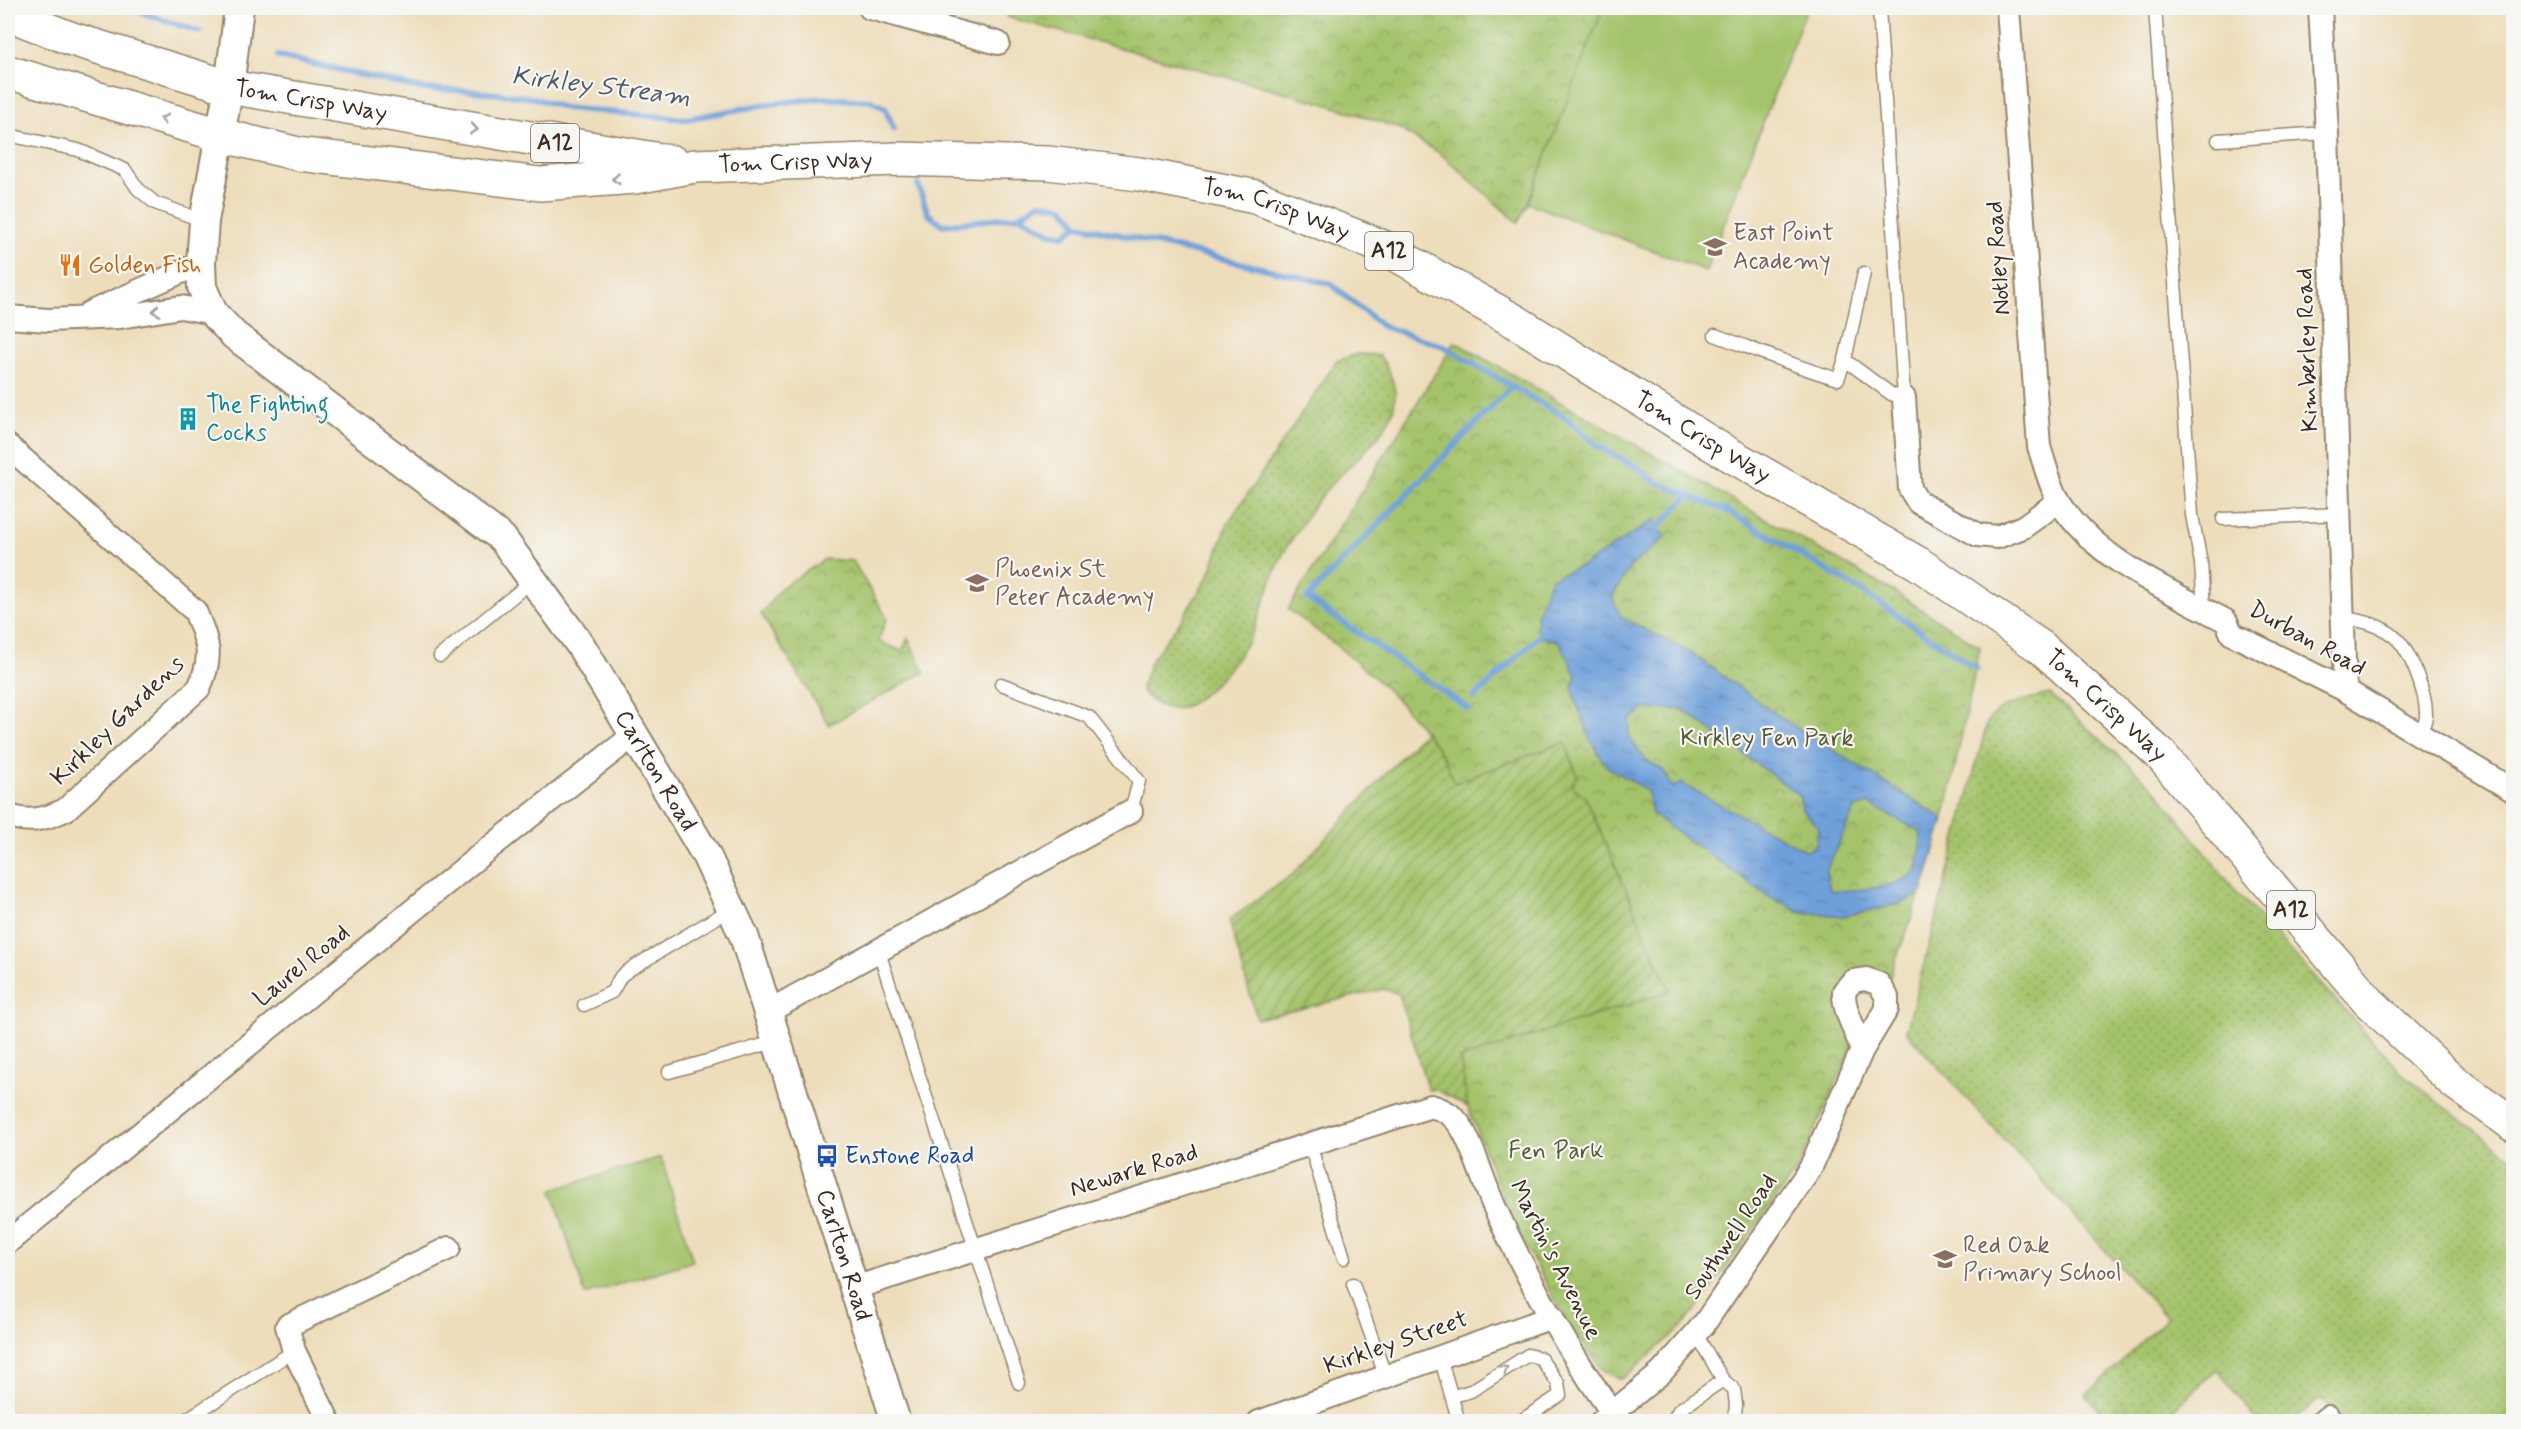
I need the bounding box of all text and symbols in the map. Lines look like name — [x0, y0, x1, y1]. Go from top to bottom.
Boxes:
water label: Kirkley Stream — [510, 59, 692, 115]
street label: Tom Crisp Way — [232, 73, 390, 129]
one-way arrow — [159, 114, 170, 126]
one-way arrow — [469, 123, 478, 135]
road number: A12 — [531, 124, 579, 162]
street label: Tom Crisp Way — [718, 144, 873, 181]
street label: Tom Crisp Way — [1199, 171, 1354, 248]
one-way arrow — [612, 172, 621, 185]
street label: Notley Road — [1980, 200, 2018, 316]
place label: East Point Academy — [1733, 218, 1834, 277]
road number: A12 — [1365, 232, 1413, 270]
school or university icon: East Point Academy — [1702, 234, 1728, 260]
place label: Golden Fish — [88, 250, 201, 281]
restaurant icon: Golden Fish — [57, 252, 83, 278]
street label: Kimberley Road — [2290, 268, 2326, 432]
one-way arrow — [151, 304, 161, 317]
street label: Tom Crisp Way — [1628, 384, 1776, 490]
place label: The Fighting Cocks — [206, 390, 329, 449]
building icon: The Fighting Cocks — [175, 406, 201, 432]
place label: Phoenix St Peter Academy — [995, 554, 1154, 613]
school or university icon: Phoenix St Peter Academy — [964, 570, 990, 596]
street label: Durban Road — [2243, 594, 2371, 684]
street label: Tom Crisp Way — [2038, 642, 2174, 769]
street label: Kirkley Gardens — [45, 649, 192, 793]
street label: Carlton Road — [607, 704, 704, 837]
park label: Kirkley Fen Park — [1680, 723, 1854, 754]
road number: A12 — [2267, 891, 2315, 929]
street label: Laurel Road — [247, 918, 357, 1014]
park label: Fen Park — [1508, 1136, 1604, 1167]
street label: Newark Road — [1066, 1137, 1202, 1205]
place label: Enstone Road — [845, 1141, 974, 1172]
bus stop icon: Enstone Road — [814, 1143, 840, 1169]
street label: Southwell Road — [1677, 1168, 1785, 1306]
street label: Martin's Avenue — [1501, 1175, 1609, 1345]
street label: Carlton Road — [809, 1186, 879, 1325]
place label: Red Oak Primary School — [1963, 1230, 2122, 1289]
school or university icon: Red Oak Primary School — [1932, 1246, 1958, 1272]
street label: Kirkley Street — [1320, 1304, 1472, 1382]
one-way arrow — [1498, 1365, 1509, 1376]

